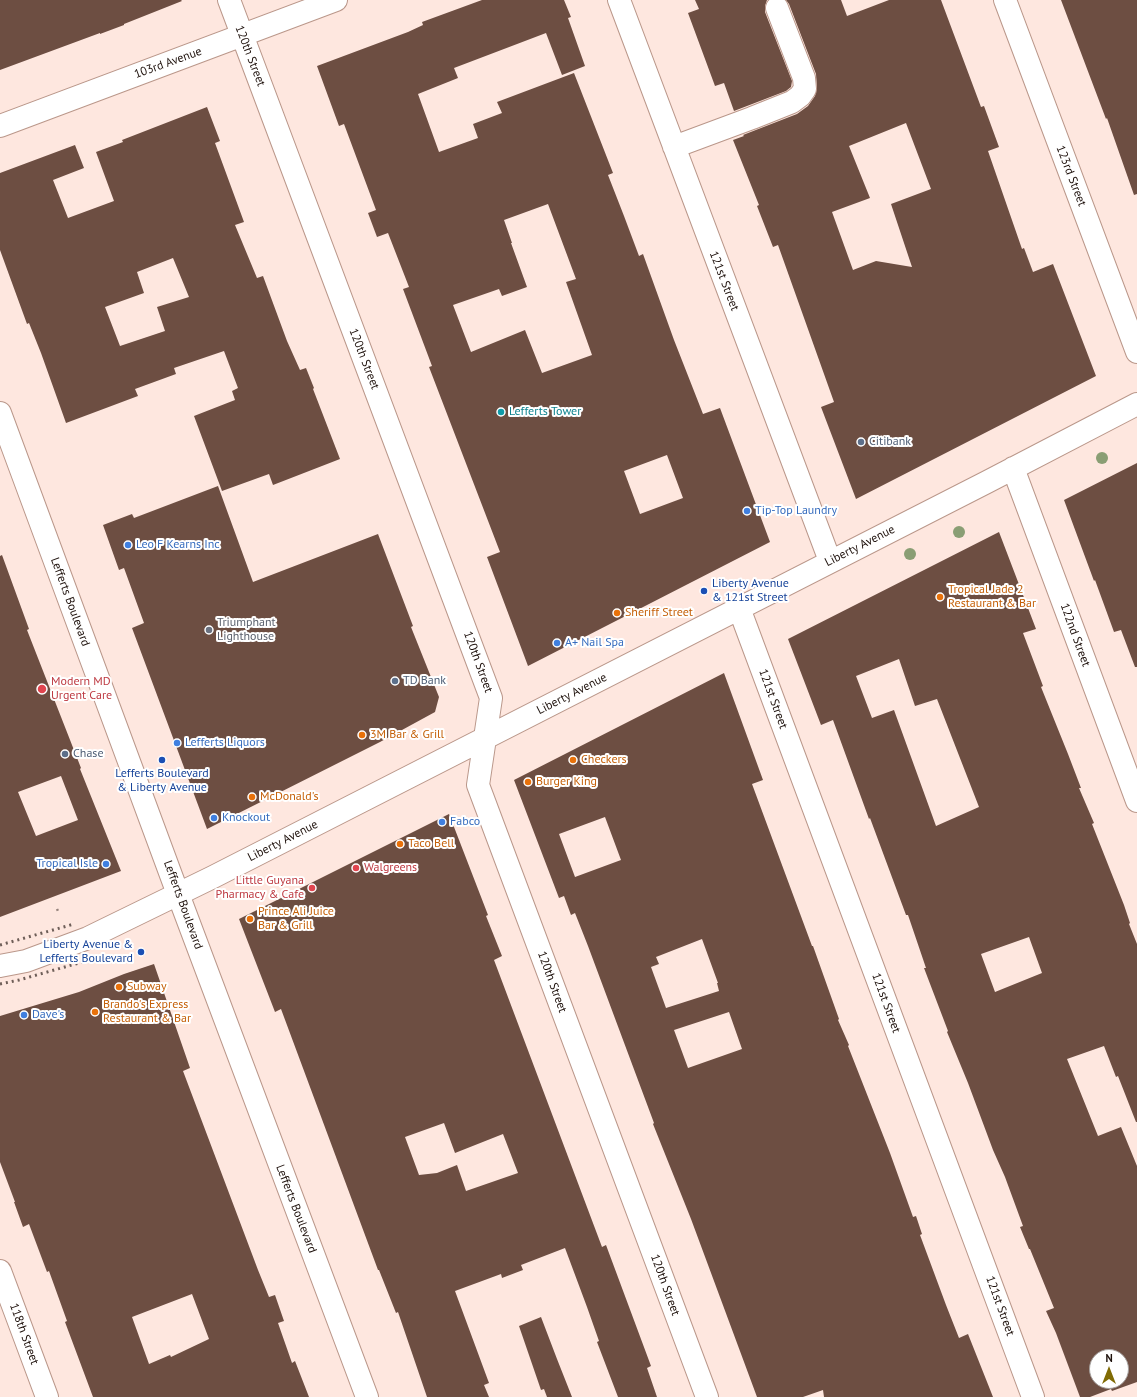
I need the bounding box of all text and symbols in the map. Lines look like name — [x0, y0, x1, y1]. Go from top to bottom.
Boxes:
street label: 120th Street — [232, 23, 268, 89]
street label: 103rd Avenue — [132, 44, 204, 82]
street label: 123rd Street — [1053, 144, 1089, 208]
street label: 121st Street — [706, 249, 742, 313]
street label: 120th Street — [346, 326, 382, 392]
place label: Lefferts Tower — [509, 405, 581, 419]
marker: Lefferts Tower — [496, 407, 506, 417]
place label: Citibank — [869, 435, 911, 449]
marker: Citibank — [856, 437, 866, 447]
place label: Tip-Top Laundry — [755, 504, 837, 518]
marker: Tip-Top Laundry — [742, 506, 752, 516]
street label: Liberty Avenue — [823, 522, 897, 570]
place label: Leo F Kearns Inc — [136, 538, 220, 552]
marker: Leo F Kearns Inc — [123, 540, 133, 550]
street label: Lefferts Boulevard — [47, 556, 93, 648]
place label: Liberty Avenue & 121st Street — [712, 577, 789, 605]
place label: Tropical Jade 2 Restaurant & Bar — [948, 583, 1036, 611]
marker: Liberty Avenue & 121st Street — [699, 586, 709, 596]
marker: Tropical Jade 2 Restaurant & Bar — [935, 592, 945, 602]
street label: 122nd Street — [1057, 601, 1093, 669]
place label: Sheriff Street — [625, 606, 693, 620]
marker: Sheriff Street — [612, 608, 622, 618]
place label: Triumphant Lighthouse — [217, 616, 276, 644]
marker: Triumphant Lighthouse — [204, 625, 214, 635]
street label: 120th Street — [460, 629, 496, 695]
place label: A+ Nail Spa — [565, 636, 624, 650]
marker: A+ Nail Spa — [552, 638, 562, 648]
street label: 121st Street — [756, 667, 790, 731]
street label: Liberty Avenue — [535, 670, 609, 718]
place label: TD Bank — [403, 674, 446, 688]
place label: Modern MD Urgent Care — [51, 675, 112, 703]
marker: TD Bank — [390, 676, 400, 686]
marker: Modern MD Urgent Care — [36, 683, 48, 695]
place label: 3M Bar & Grill — [370, 728, 444, 742]
marker: 3M Bar & Grill — [357, 730, 367, 740]
place label: Lefferts Liquors — [185, 736, 265, 750]
marker: Lefferts Liquors — [172, 738, 182, 748]
place label: Chase — [73, 747, 104, 761]
marker: Chase — [60, 749, 70, 759]
place label: Checkers — [581, 753, 627, 767]
marker: Lefferts Boulevard & Liberty Avenue — [157, 755, 167, 765]
marker: Checkers — [568, 755, 578, 765]
place label: Lefferts Boulevard & Liberty Avenue — [115, 767, 209, 795]
place label: Burger King — [536, 775, 597, 789]
marker: Burger King — [523, 777, 533, 787]
place label: McDonald's — [260, 790, 319, 804]
marker: McDonald's — [247, 792, 257, 802]
place label: Knockout — [222, 811, 270, 825]
marker: Knockout — [209, 813, 219, 823]
place label: Fabco — [450, 815, 480, 829]
street label: Liberty Avenue — [246, 817, 320, 865]
marker: Fabco — [437, 817, 447, 827]
place label: Taco Bell — [408, 837, 454, 851]
marker: Taco Bell — [395, 839, 405, 849]
place label: Tropical Isle — [36, 857, 98, 871]
marker: Tropical Isle — [101, 859, 111, 869]
street label: Lefferts Boulevard — [160, 859, 206, 951]
place label: Walgreens — [364, 861, 417, 875]
marker: Walgreens — [351, 863, 361, 873]
place label: Little Guyana Pharmacy & Cafe — [216, 874, 304, 902]
marker: Little Guyana Pharmacy & Cafe — [307, 883, 317, 893]
place label: Prince Ali Juice Bar & Grill — [258, 905, 334, 933]
marker: Prince Ali Juice Bar & Grill — [245, 914, 255, 924]
place label: Liberty Avenue & Lefferts Boulevard — [40, 938, 133, 966]
marker: Liberty Avenue & Lefferts Boulevard — [136, 947, 146, 957]
street label: 120th Street — [534, 949, 570, 1015]
street label: 121st Street — [869, 971, 903, 1035]
place label: Subway — [127, 980, 167, 994]
marker: Subway — [114, 982, 124, 992]
place label: Brando's Express Restaurant & Bar — [103, 998, 191, 1026]
marker: Brando's Express Restaurant & Bar — [90, 1007, 100, 1017]
place label: Dave's — [32, 1008, 64, 1022]
marker: Dave's — [19, 1010, 29, 1020]
street label: Lefferts Boulevard — [273, 1163, 319, 1255]
street label: 120th Street — [647, 1252, 683, 1318]
street label: 121st Street — [983, 1274, 1017, 1338]
street label: 118th Street — [6, 1301, 42, 1367]
north arrow — [1089, 1349, 1129, 1389]
text: N — [1105, 1351, 1113, 1365]

